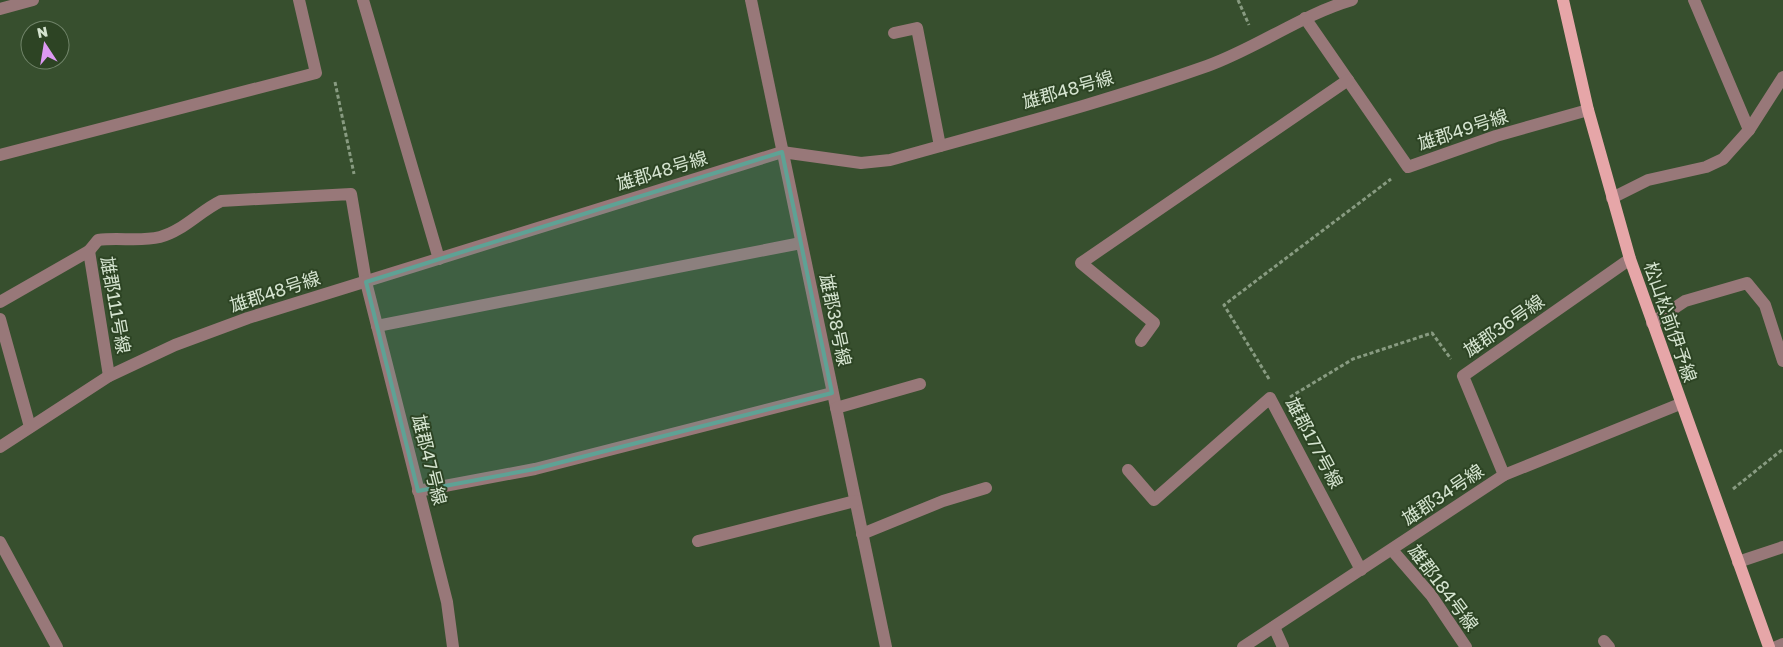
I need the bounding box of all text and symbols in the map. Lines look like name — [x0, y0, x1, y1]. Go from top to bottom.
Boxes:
north arrow — [20, 20, 70, 70]
text: N — [35, 22, 49, 41]
street label: 雄郡48号線 — [1020, 66, 1116, 113]
street label: 雄郡49号線 — [1415, 104, 1511, 154]
street label: 雄郡48号線 — [614, 146, 710, 194]
street label: 雄郡111号線 — [97, 255, 135, 355]
street label: 松山松前伊予線 — [1640, 259, 1702, 385]
street label: 雄郡48号線 — [227, 266, 323, 316]
street label: 雄郡38号線 — [815, 272, 856, 368]
street label: 雄郡36号線 — [1459, 289, 1548, 361]
street label: 雄郡177号線 — [1282, 393, 1348, 492]
street label: 雄郡47号線 — [408, 412, 452, 507]
street label: 雄郡34号線 — [1398, 459, 1487, 529]
street label: 雄郡184号線 — [1404, 540, 1483, 635]

